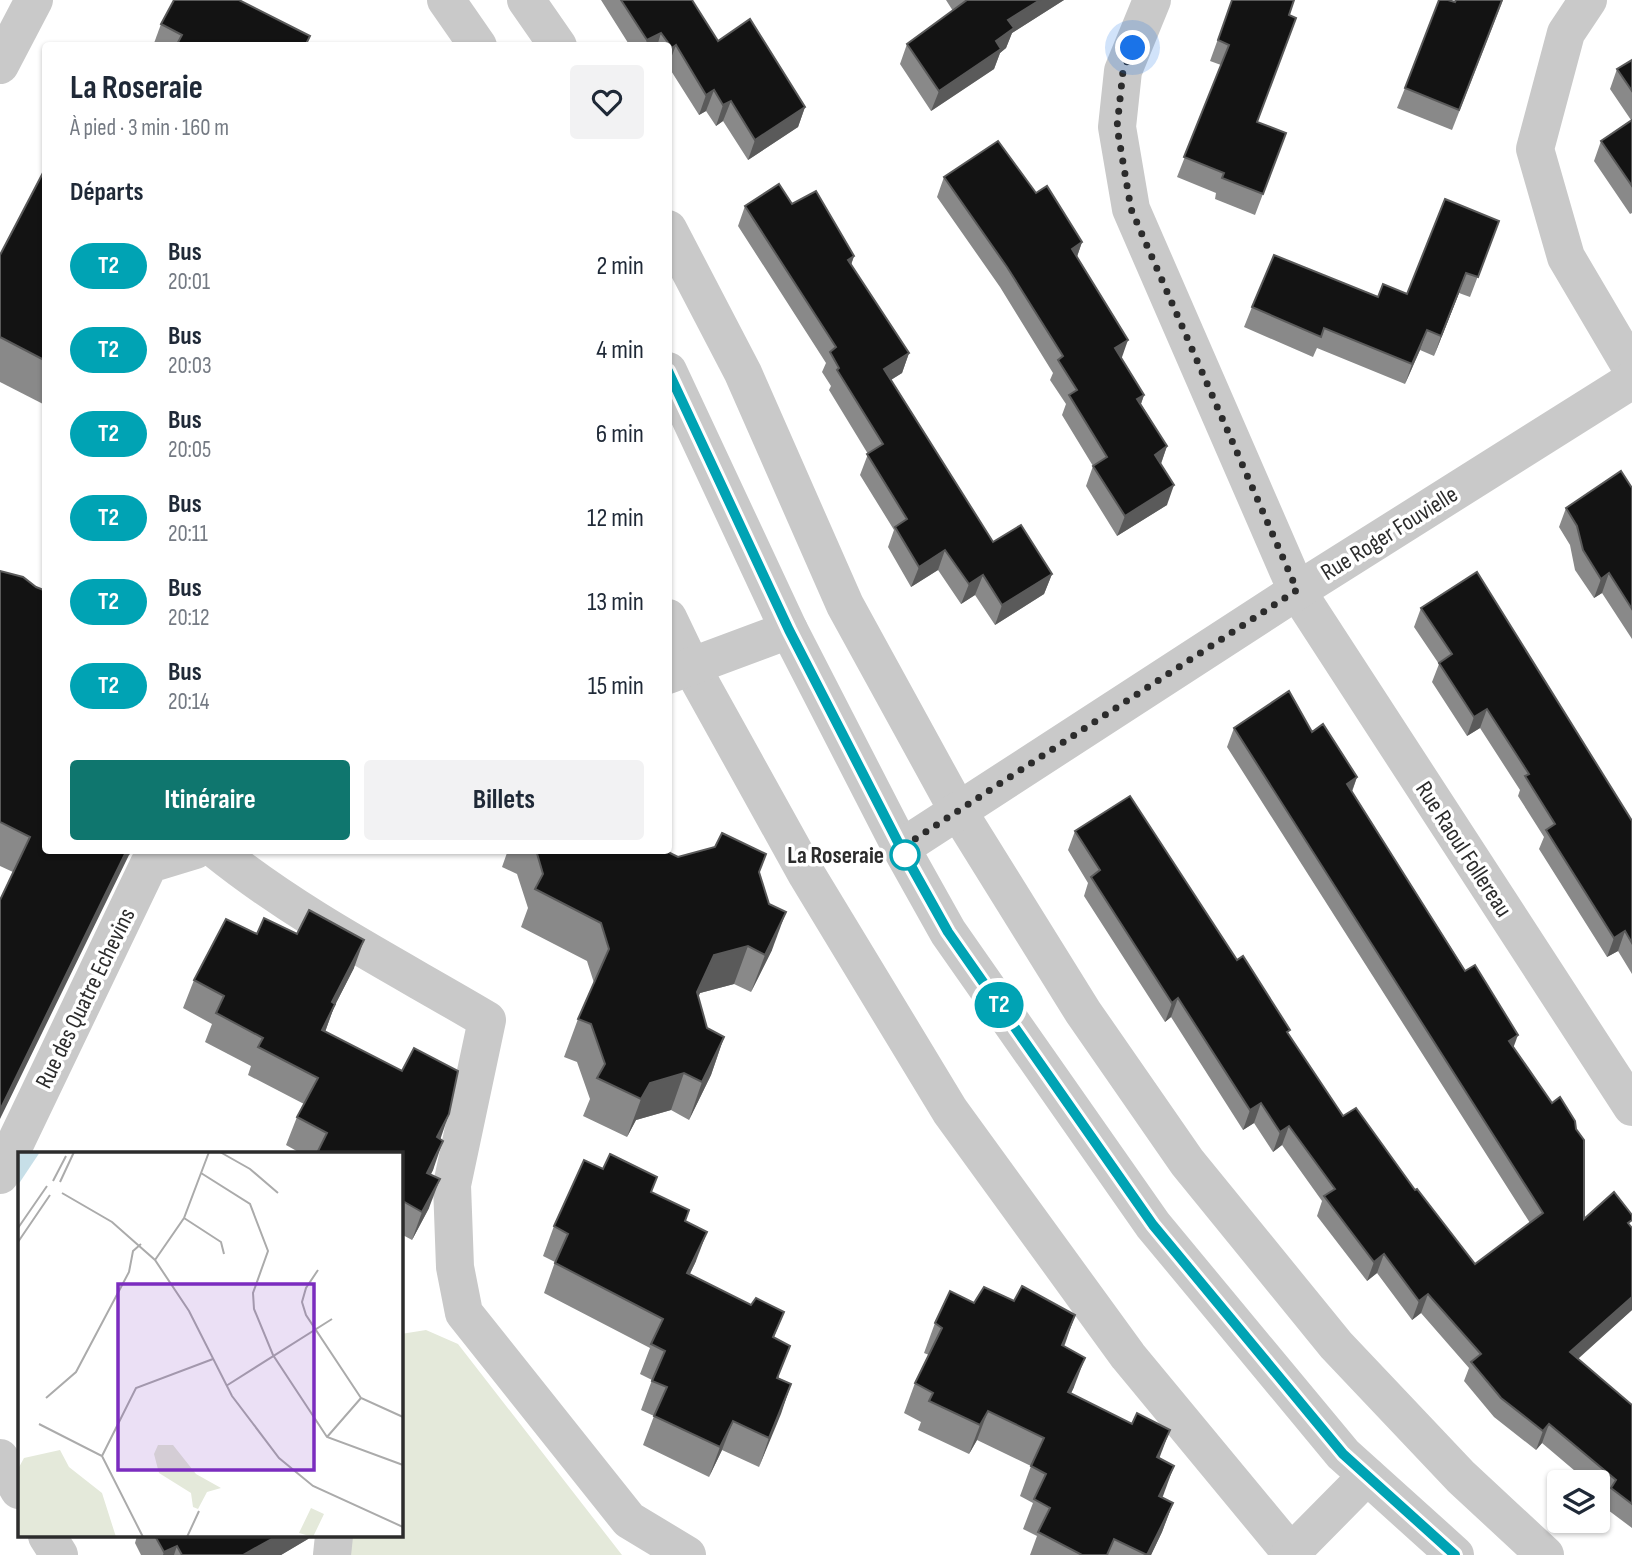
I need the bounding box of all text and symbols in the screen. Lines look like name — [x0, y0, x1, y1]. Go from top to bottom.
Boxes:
your location — [1115, 30, 1150, 65]
button: heart — [570, 65, 644, 139]
text: La Roseraie — [70, 68, 203, 108]
text: À pied · 3 min · 160 m — [70, 114, 229, 142]
text: Départs — [70, 177, 143, 208]
text: Bus — [168, 237, 202, 268]
text: T2 — [98, 251, 119, 280]
text: 2 min — [596, 251, 644, 282]
text: 20:01 — [168, 268, 210, 296]
text: Bus — [168, 321, 202, 352]
text: T2 — [98, 335, 119, 364]
text: 4 min — [596, 335, 644, 366]
text: 20:03 — [168, 352, 212, 380]
text: Bus — [168, 405, 202, 436]
text: T2 — [98, 419, 119, 448]
text: 6 min — [596, 419, 644, 450]
text: 20:05 — [168, 436, 211, 464]
street label: Rue Roger Fouvielle — [1315, 480, 1463, 587]
text: Bus — [168, 489, 202, 520]
text: T2 — [98, 503, 119, 532]
text: 12 min — [587, 503, 644, 534]
text: 20:11 — [168, 520, 208, 548]
text: Bus — [168, 573, 202, 604]
text: T2 — [98, 587, 119, 616]
text: 13 min — [587, 587, 644, 618]
text: 20:12 — [168, 604, 210, 632]
text: Bus — [168, 657, 202, 688]
text: T2 — [98, 671, 119, 700]
text: 15 min — [588, 671, 644, 702]
text: 20:14 — [168, 688, 209, 716]
button: Itinéraire — [70, 760, 350, 840]
button: Billets — [364, 760, 644, 840]
street label: Rue Raoul Follereau — [1409, 776, 1518, 922]
marker: La Roseraie — [890, 840, 920, 870]
place label: La Roseraie — [787, 841, 884, 870]
street label: Rue des Quatre Echevins — [29, 903, 142, 1093]
line badge: T2 — [968, 982, 1030, 1028]
text: T2 — [989, 990, 1009, 1019]
inset map — [18, 1152, 402, 1538]
map controls — [1547, 1470, 1610, 1533]
button: layers — [1547, 1470, 1610, 1533]

